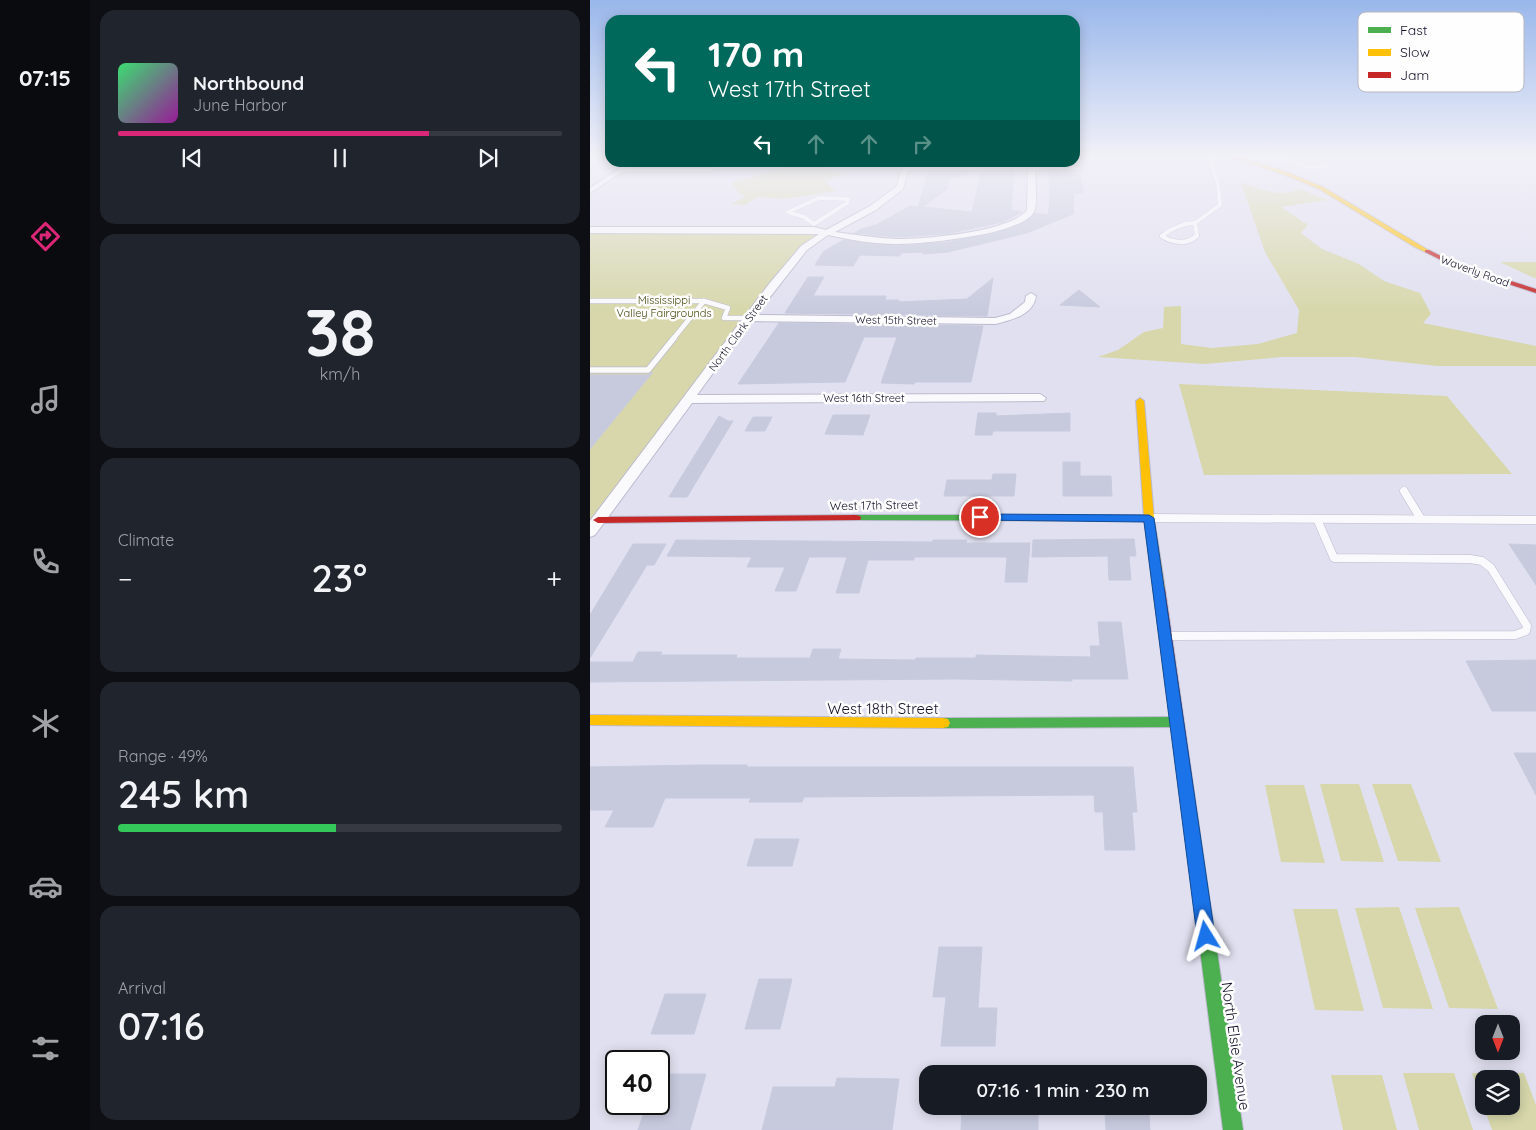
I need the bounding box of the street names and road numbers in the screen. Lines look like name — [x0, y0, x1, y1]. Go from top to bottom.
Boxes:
street label: Waverly Road — [1439, 252, 1511, 290]
street label: North Clark Street — [705, 292, 771, 374]
street label: West 15th Street — [855, 312, 937, 328]
street label: West 16th Street — [823, 391, 905, 405]
street label: West 17th Street — [830, 497, 918, 513]
street label: West 18th Street — [827, 699, 939, 718]
street label: North Elsie Avenue — [1218, 981, 1254, 1111]

